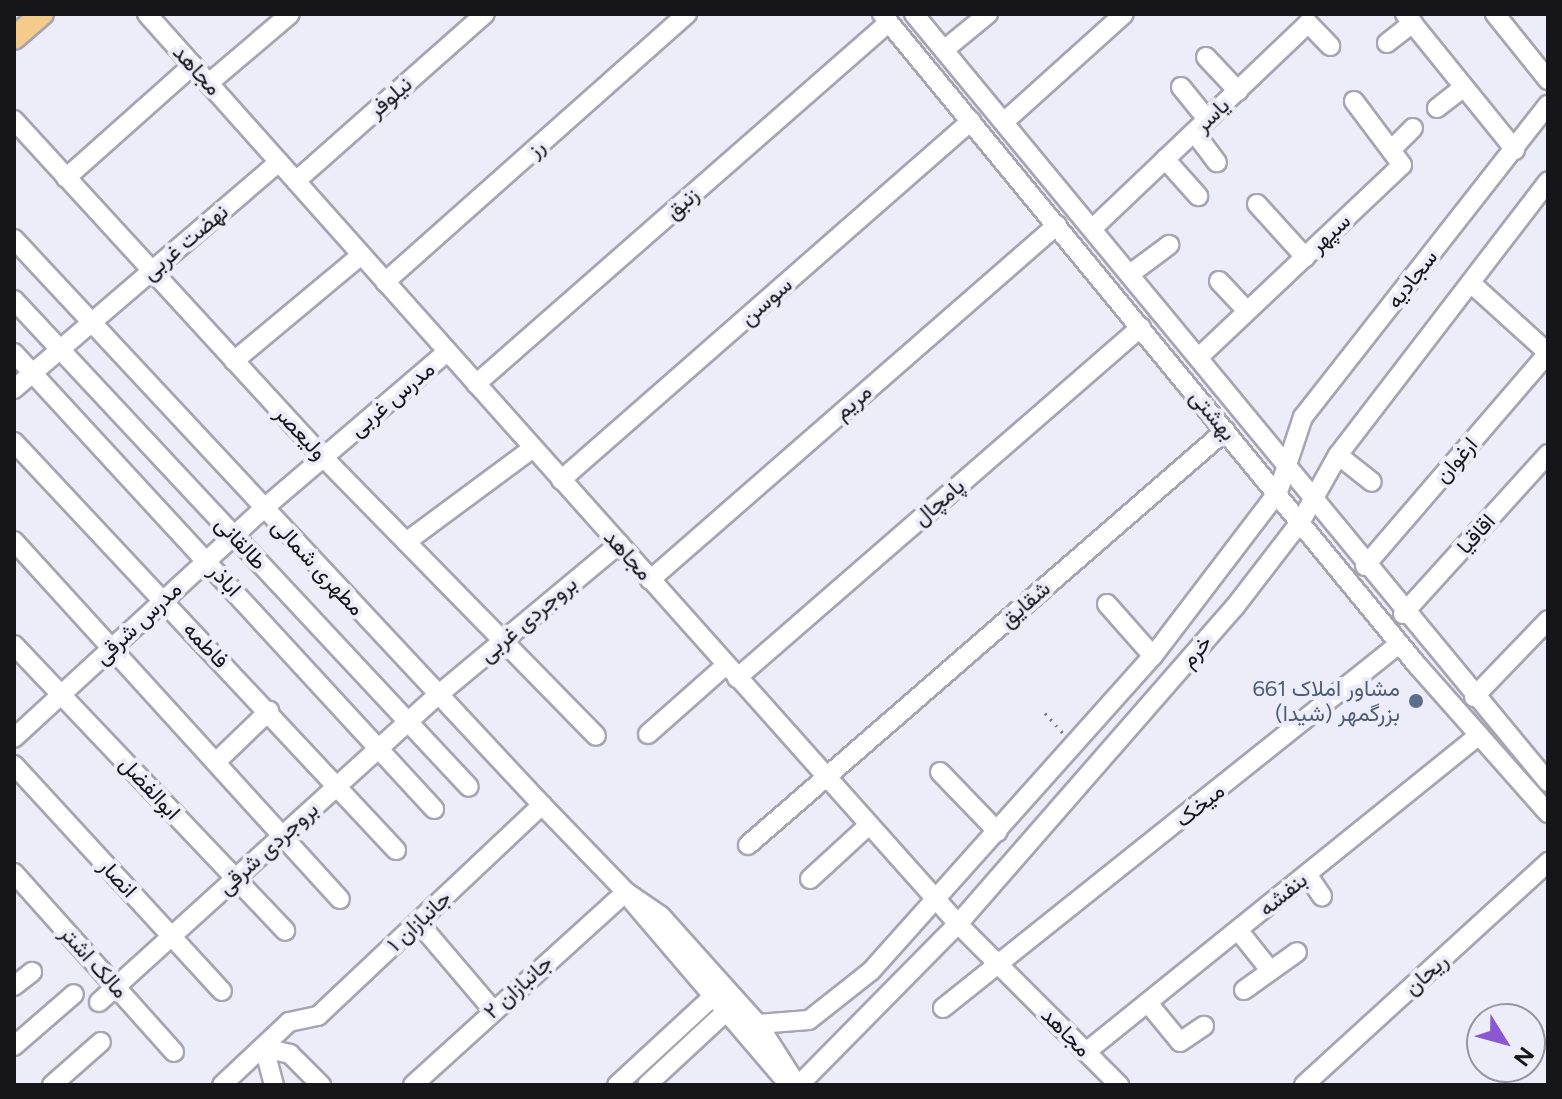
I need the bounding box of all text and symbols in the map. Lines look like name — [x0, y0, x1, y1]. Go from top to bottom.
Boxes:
street label: مجاهد — [167, 39, 227, 101]
street label: نیلوفر — [363, 71, 417, 123]
street label: یاسر — [1189, 92, 1235, 138]
street label: رز — [522, 133, 550, 163]
street label: زنبق — [660, 181, 704, 225]
street label: نهضت غربی — [137, 198, 233, 286]
street label: سپهر — [1304, 208, 1356, 258]
street label: سجادیه — [1381, 245, 1443, 313]
street label: سوسن — [735, 271, 797, 331]
street label: مدرس غربی — [344, 356, 440, 442]
street label: مریم — [829, 379, 877, 425]
street label: بهشتی — [1184, 384, 1242, 446]
street label: ولیعصر — [269, 401, 333, 465]
street label: ارغوان — [1429, 432, 1483, 488]
street label: پامچال — [908, 473, 970, 531]
street label: اقاقیا — [1451, 509, 1501, 559]
street label: طالقانی — [210, 511, 272, 575]
street label: مطهری شمالی — [266, 513, 370, 621]
street label: مجاهد — [598, 524, 658, 586]
street label: اباذر — [203, 558, 247, 602]
street label: بروجردی غربی — [474, 570, 582, 668]
street label: شقایق — [995, 575, 1055, 633]
street label: مدرس شرقی — [89, 576, 187, 670]
street label: فاطمه — [178, 616, 234, 674]
street label: خرم — [1175, 629, 1217, 673]
place label: مشاور املاک 661 بزرگمهر (شیدا) — [1252, 675, 1400, 726]
marker: مشاور املاک 661 بزرگمهر (شیدا) — [1407, 692, 1425, 710]
street label: ابوالفضل — [114, 751, 186, 825]
street label: میخک — [1170, 777, 1230, 833]
street label: بروجردی شرقی — [212, 796, 324, 900]
street label: انصار — [93, 853, 143, 903]
street label: بنفشه — [1253, 866, 1313, 922]
street label: جانبازان ۱ — [381, 885, 457, 957]
street label: مالک اشتر — [54, 920, 134, 1004]
street label: ریحان — [1399, 947, 1453, 1001]
street label: جانبازان ۲ — [478, 949, 558, 1025]
street label: مجاهد — [1036, 1002, 1096, 1062]
north arrow — [1466, 1003, 1546, 1083]
text: N — [1508, 1042, 1540, 1071]

